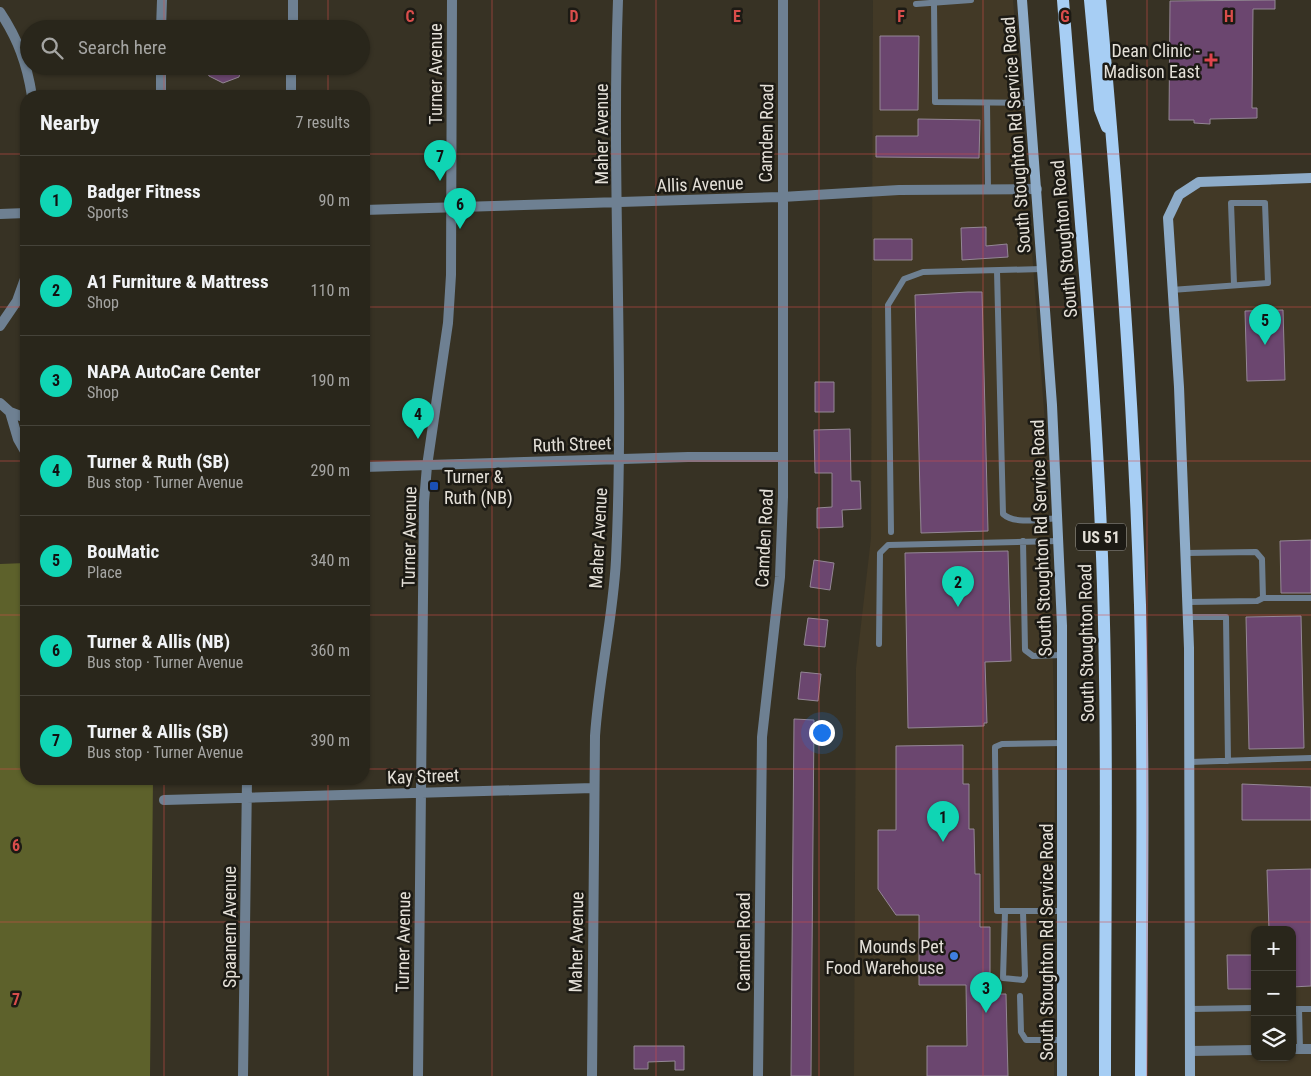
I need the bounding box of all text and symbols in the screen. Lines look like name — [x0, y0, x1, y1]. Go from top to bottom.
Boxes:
text: C — [405, 7, 415, 26]
text: D — [569, 7, 579, 26]
text: E — [733, 7, 741, 26]
text: F — [897, 7, 905, 26]
text: G — [1060, 7, 1070, 26]
text: H — [1224, 7, 1234, 26]
street label: South Stoughton Rd Service Road — [997, 16, 1035, 254]
search box — [20, 20, 370, 75]
street label: Turner Avenue — [425, 23, 446, 125]
icon: search — [38, 34, 66, 62]
text: Search here — [78, 36, 166, 59]
place label: Dean Clinic - Madison East — [1104, 40, 1201, 82]
marker: Dean Clinic - Madison East — [1204, 53, 1218, 67]
street label: Camden Road — [755, 83, 777, 183]
street label: Maher Avenue — [591, 84, 612, 184]
text: Nearby — [40, 111, 99, 135]
text: 7 results — [295, 113, 350, 132]
pin: 7 — [424, 140, 456, 181]
street label: South Stoughton Road — [1047, 159, 1081, 319]
street label: Allis Avenue — [656, 172, 744, 196]
text: Badger Fitness — [87, 180, 201, 203]
pin: 6 — [444, 188, 476, 229]
text: 1 — [52, 191, 60, 210]
text: 90 m — [318, 191, 350, 210]
text: Sports — [87, 203, 129, 222]
text: A1 Furniture & Mattress — [87, 270, 269, 293]
text: 2 — [52, 281, 60, 300]
text: 110 m — [311, 281, 350, 300]
text: Shop — [87, 293, 119, 312]
pin: 5 — [1249, 304, 1281, 345]
text: NAPA AutoCare Center — [87, 360, 260, 383]
text: 3 — [52, 371, 60, 390]
text: 190 m — [311, 371, 350, 390]
text: Shop — [87, 383, 119, 402]
pin: 4 — [402, 398, 434, 439]
street label: South Stoughton Rd Service Road — [1026, 419, 1056, 657]
street label: Ruth Street — [532, 432, 612, 456]
text: Turner & Ruth (SB) — [87, 450, 229, 473]
text: 4 — [52, 461, 60, 480]
text: 290 m — [311, 461, 350, 480]
place label: Turner & Ruth (NB) — [444, 466, 513, 509]
text: Bus stop · Turner Avenue — [87, 473, 243, 492]
marker: Turner & Ruth (NB) — [428, 480, 440, 492]
street label: Turner Avenue — [398, 486, 420, 588]
street label: Maher Avenue — [585, 487, 611, 589]
street label: Camden Road — [751, 488, 777, 588]
road number: US 51 — [1076, 524, 1126, 550]
text: BouMatic — [87, 540, 159, 563]
text: 5 — [52, 551, 60, 570]
text: 340 m — [311, 551, 350, 570]
text: Place — [87, 563, 122, 582]
street label: South Stoughton Road — [1074, 564, 1098, 722]
pin: 2 — [942, 566, 974, 607]
text: Turner & Allis (NB) — [87, 630, 230, 653]
text: 6 — [52, 641, 60, 660]
text: 360 m — [311, 641, 350, 660]
text: Bus stop · Turner Avenue — [87, 653, 243, 672]
text: Turner & Allis (SB) — [87, 720, 229, 743]
your location — [809, 720, 835, 746]
text: 7 — [52, 731, 60, 750]
text: 390 m — [311, 731, 350, 750]
text: Bus stop · Turner Avenue — [87, 743, 243, 762]
street label: Kay Street — [387, 764, 459, 788]
pin: 1 — [927, 801, 959, 842]
street label: South Stoughton Rd Service Road — [1036, 824, 1057, 1060]
text: 6 — [12, 836, 20, 855]
street label: Spaanem Avenue — [219, 866, 240, 988]
street label: Turner Avenue — [392, 891, 414, 993]
street label: Maher Avenue — [565, 891, 587, 993]
street label: Camden Road — [733, 893, 754, 991]
map controls — [1251, 926, 1296, 1061]
button: + — [1251, 926, 1296, 971]
place label: Mounds Pet Food Warehouse — [826, 936, 944, 978]
marker: Mounds Pet Food Warehouse — [948, 950, 960, 962]
button: − — [1251, 971, 1296, 1016]
pin: 3 — [970, 972, 1002, 1013]
text: 7 — [12, 990, 20, 1009]
button: layers — [1251, 1016, 1296, 1061]

